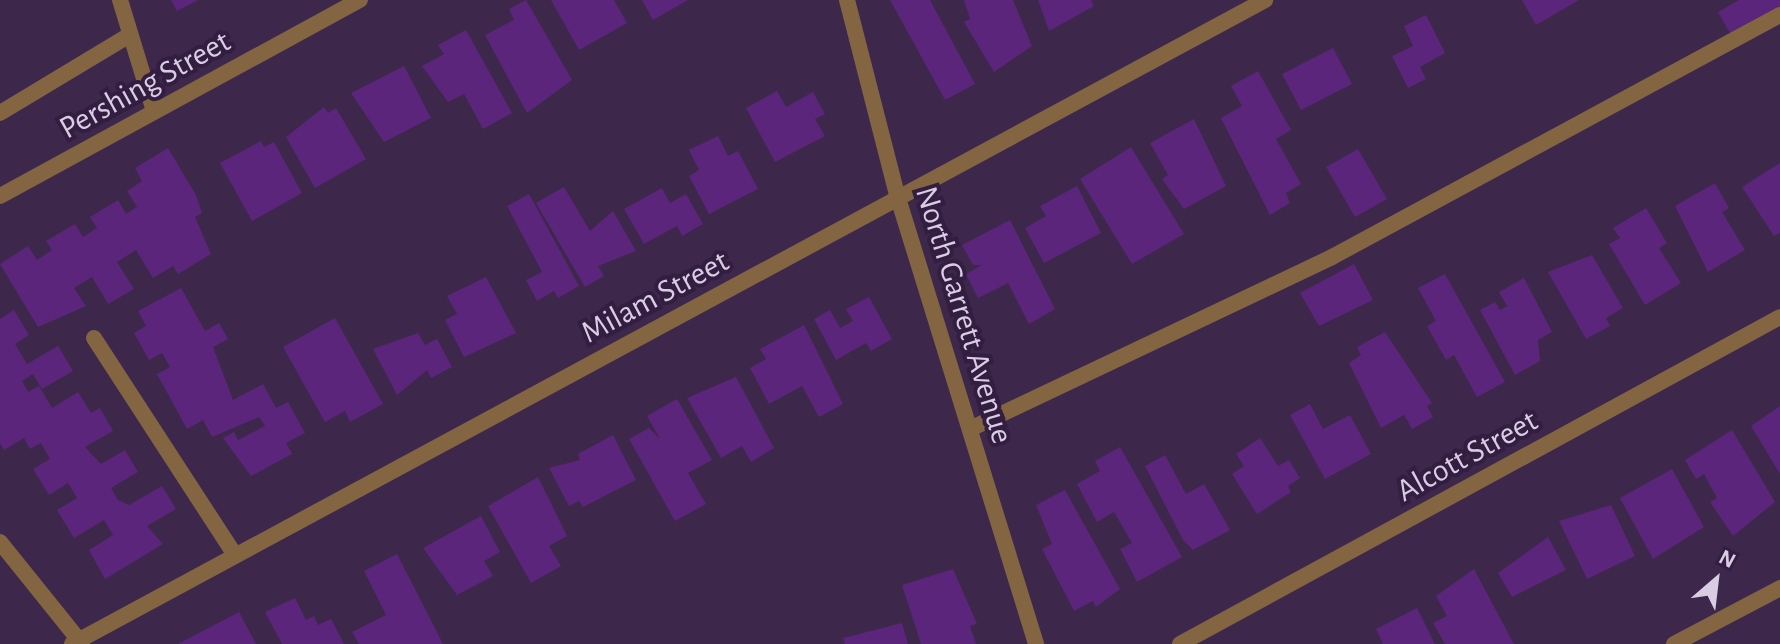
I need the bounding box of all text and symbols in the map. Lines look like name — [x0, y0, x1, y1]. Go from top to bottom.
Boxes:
street label: Pershing Street — [53, 22, 237, 148]
street label: North Garrett Avenue — [907, 182, 1021, 448]
street label: Milam Street — [575, 242, 735, 352]
street label: Alcott Street — [1390, 402, 1544, 510]
north arrow — [1676, 540, 1756, 620]
text: N — [1715, 546, 1739, 572]

